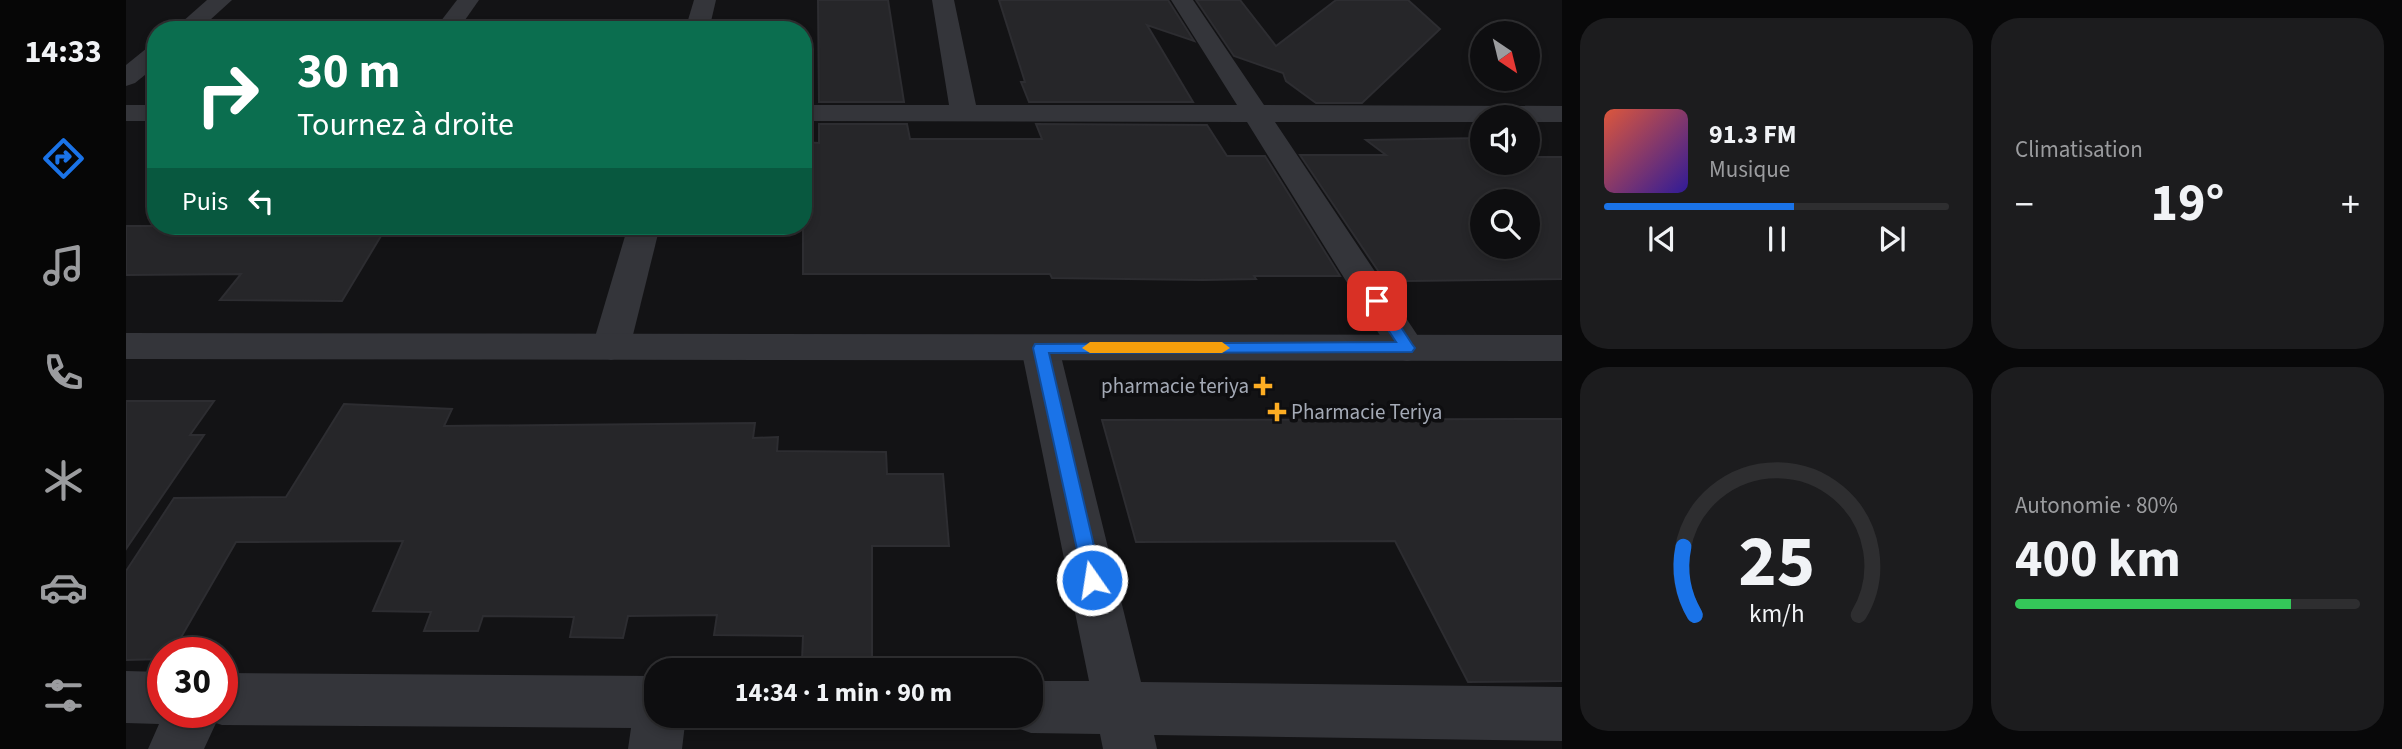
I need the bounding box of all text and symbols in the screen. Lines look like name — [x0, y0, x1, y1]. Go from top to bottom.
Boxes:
north arrow — [1470, 21, 1540, 91]
map controls — [1470, 21, 1540, 259]
text: 14:33 — [24, 29, 102, 75]
text: 30 m — [297, 37, 401, 107]
icon: right — [182, 49, 273, 140]
text: Tournez à droite — [297, 102, 514, 148]
button: sound — [1470, 105, 1540, 175]
text: 91.3 FM — [1709, 116, 1797, 153]
text: Climatisation — [2015, 133, 2143, 166]
icon: directions — [39, 134, 88, 183]
text: Musique — [1709, 153, 1790, 186]
text: 19° — [2151, 167, 2224, 241]
text: − — [2015, 178, 2034, 232]
text: + — [2341, 178, 2360, 232]
icon: left — [242, 182, 280, 220]
text: Puis — [182, 183, 228, 220]
button: search — [1470, 189, 1540, 259]
icon: previous — [1643, 220, 1681, 258]
icon: pause — [1758, 220, 1796, 258]
icon: next — [1873, 220, 1911, 258]
icon: music — [39, 241, 88, 290]
pin — [1347, 271, 1407, 331]
icon: arrive — [1358, 282, 1396, 320]
icon: phone — [39, 348, 88, 397]
place label: pharmacie teriya — [1101, 371, 1249, 401]
marker: pharmacie teriya — [1255, 378, 1271, 394]
place label: Pharmacie Teriya — [1291, 397, 1442, 427]
marker: Pharmacie Teriya — [1269, 404, 1285, 420]
icon: climate — [39, 456, 88, 505]
text: Autonomie · 80% — [2015, 489, 2178, 522]
text: 25 — [1738, 510, 1815, 614]
text: 400 km — [2015, 523, 2181, 597]
position arrow — [1055, 543, 1129, 617]
icon: car — [39, 563, 88, 612]
text: km/h — [1749, 596, 1804, 632]
speed limit sign: 30 — [147, 637, 238, 728]
icon: filters — [39, 671, 88, 720]
text: 14:34 · 1 min · 90 m — [735, 674, 952, 711]

